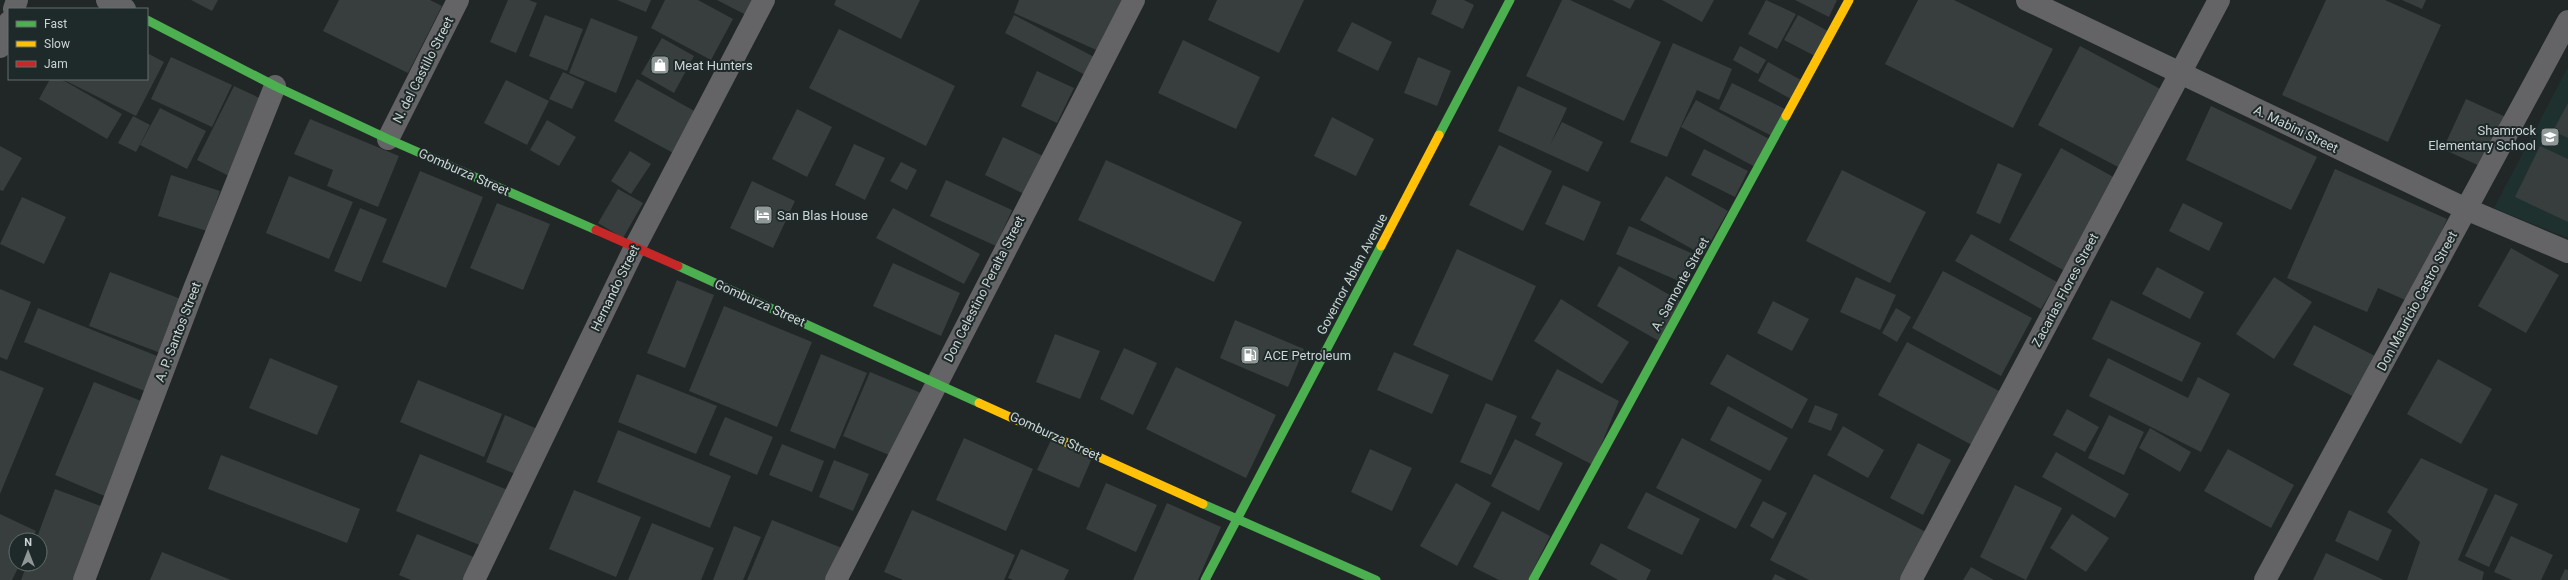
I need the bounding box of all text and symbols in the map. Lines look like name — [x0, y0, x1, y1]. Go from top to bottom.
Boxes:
legend — [8, 8, 148, 80]
street label: N. del Castillo Street — [390, 14, 456, 126]
text: Fast — [44, 17, 67, 31]
text: Slow — [44, 37, 70, 51]
shop icon: Meat Hunters — [649, 54, 671, 76]
text: Jam — [44, 57, 68, 71]
place label: Meat Hunters — [674, 58, 753, 73]
street label: A. Mabini Street — [2251, 102, 2341, 156]
place label: Shamrock Elementary School — [2428, 123, 2536, 153]
school or university icon: Shamrock Elementary School — [2539, 126, 2561, 148]
street label: Gomburza Street — [416, 145, 512, 199]
hotel icon: San Blas House — [752, 204, 774, 226]
place label: San Blas House — [777, 208, 868, 223]
street label: Governor Ablan Avenue — [1314, 211, 1390, 337]
street label: Don Celestino Peralta Street — [941, 213, 1027, 365]
street label: Don Mauricio Castro Street — [2374, 229, 2460, 373]
street label: Zacarias Flores Street — [2029, 231, 2101, 349]
street label: A. Samonte Street — [1648, 235, 1712, 333]
street label: Hernando Street — [588, 242, 642, 334]
street label: Gomburza Street — [712, 276, 808, 330]
street label: A. P. Santos Street — [152, 280, 204, 384]
fuel station icon: ACE Petroleum — [1239, 344, 1261, 366]
place label: ACE Petroleum — [1264, 348, 1351, 363]
street label: Gomburza Street — [1008, 409, 1102, 463]
north arrow — [8, 532, 48, 572]
text: N — [24, 536, 32, 549]

